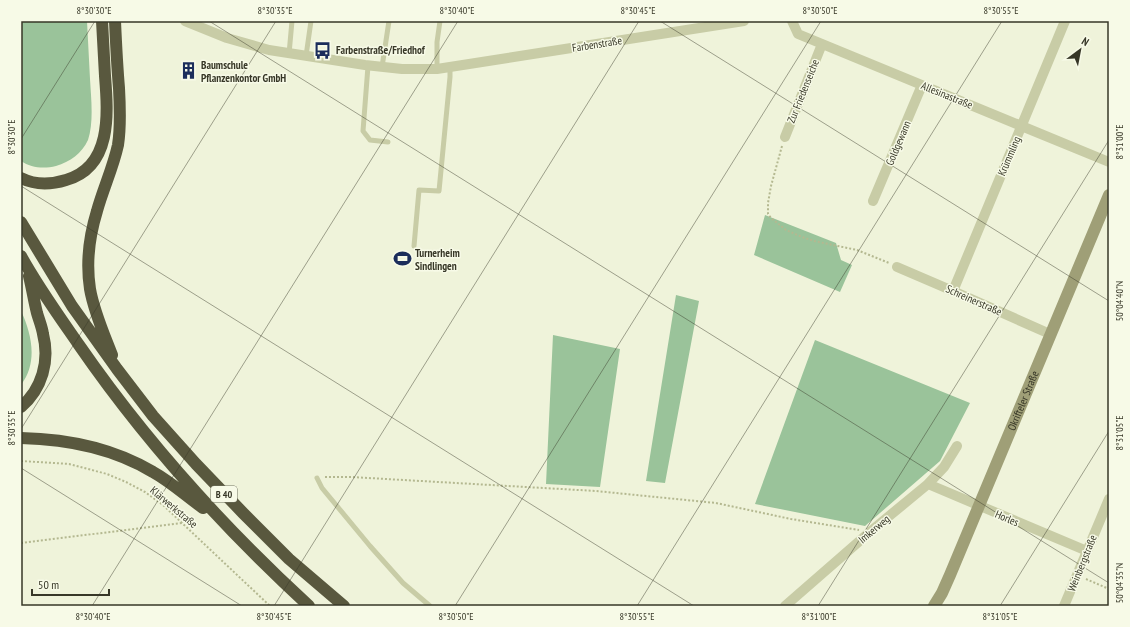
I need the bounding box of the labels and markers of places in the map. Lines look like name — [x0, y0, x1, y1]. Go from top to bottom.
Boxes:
bus stop icon: Farbenstraße/Friedhof — [313, 40, 333, 60]
place label: Farbenstraße/Friedhof — [336, 43, 426, 57]
place label: Baumschule Pflanzenkontor GmbH — [201, 58, 286, 85]
building icon: Baumschule Pflanzenkontor GmbH — [178, 61, 198, 81]
place label: Turnerheim Sindlingen — [415, 246, 460, 273]
sports icon: Turnerheim Sindlingen — [392, 249, 412, 269]

